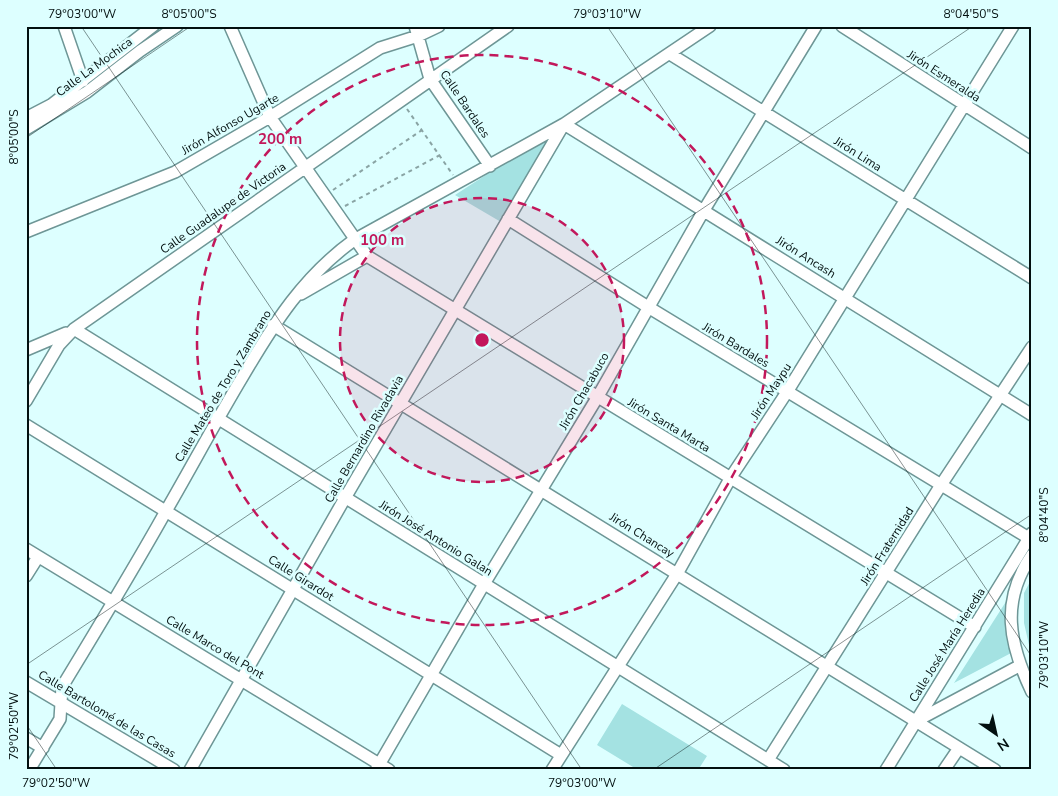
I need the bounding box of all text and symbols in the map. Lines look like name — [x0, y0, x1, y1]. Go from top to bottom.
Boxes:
text: 79°03'00"W — [48, 6, 116, 22]
text: 8°05'00"S — [161, 6, 217, 22]
text: 79°03'10"W — [573, 6, 641, 22]
text: 8°04'50"S — [943, 6, 999, 22]
street label: Calle La Mochica — [53, 34, 135, 100]
street label: Jirón Esmeralda — [903, 46, 984, 106]
street label: Calle Bardales — [436, 67, 494, 141]
street label: Jirón Alfonso Ugarte — [178, 90, 282, 159]
text: 8°05'00"S — [6, 109, 22, 165]
text: 200 m — [258, 129, 302, 149]
street label: Jirón Lima — [830, 133, 885, 175]
street label: Calle Guadalupe de Victoria — [157, 158, 289, 258]
text: 100 m — [360, 230, 404, 250]
street label: Jirón Ancash — [772, 232, 839, 282]
street label: Calle Mateo de Toro y Zambrano — [171, 307, 275, 465]
street label: Jirón Bardales — [699, 318, 773, 371]
centre of rings — [473, 331, 491, 349]
street label: Jirón Chacabuco — [555, 349, 613, 433]
street label: Jirón Maypu — [746, 360, 795, 423]
street label: Calle Bernardino Rivadavia — [321, 372, 407, 506]
street label: Jirón Santa Marta — [624, 394, 713, 456]
text: 8°04'40"S — [1036, 487, 1052, 543]
street label: Jirón José Antonio Galan — [375, 496, 496, 579]
street label: Jirón Fraternidad — [856, 504, 917, 589]
street label: Jirón Chancay — [606, 508, 678, 562]
street label: Calle Girardot — [265, 551, 338, 605]
street label: Calle José María Heredia — [905, 585, 989, 705]
street label: Calle Marco del Pont — [163, 611, 268, 683]
text: 79°03'10"W — [1036, 621, 1052, 689]
street label: Calle Bartolomé de las Casas — [35, 666, 179, 762]
text: 79°02'50"W — [6, 692, 22, 760]
north arrow — [970, 708, 1020, 758]
text: N — [993, 734, 1013, 755]
text: 79°02'50"W — [22, 775, 90, 791]
text: 79°03'00"W — [548, 775, 616, 791]

